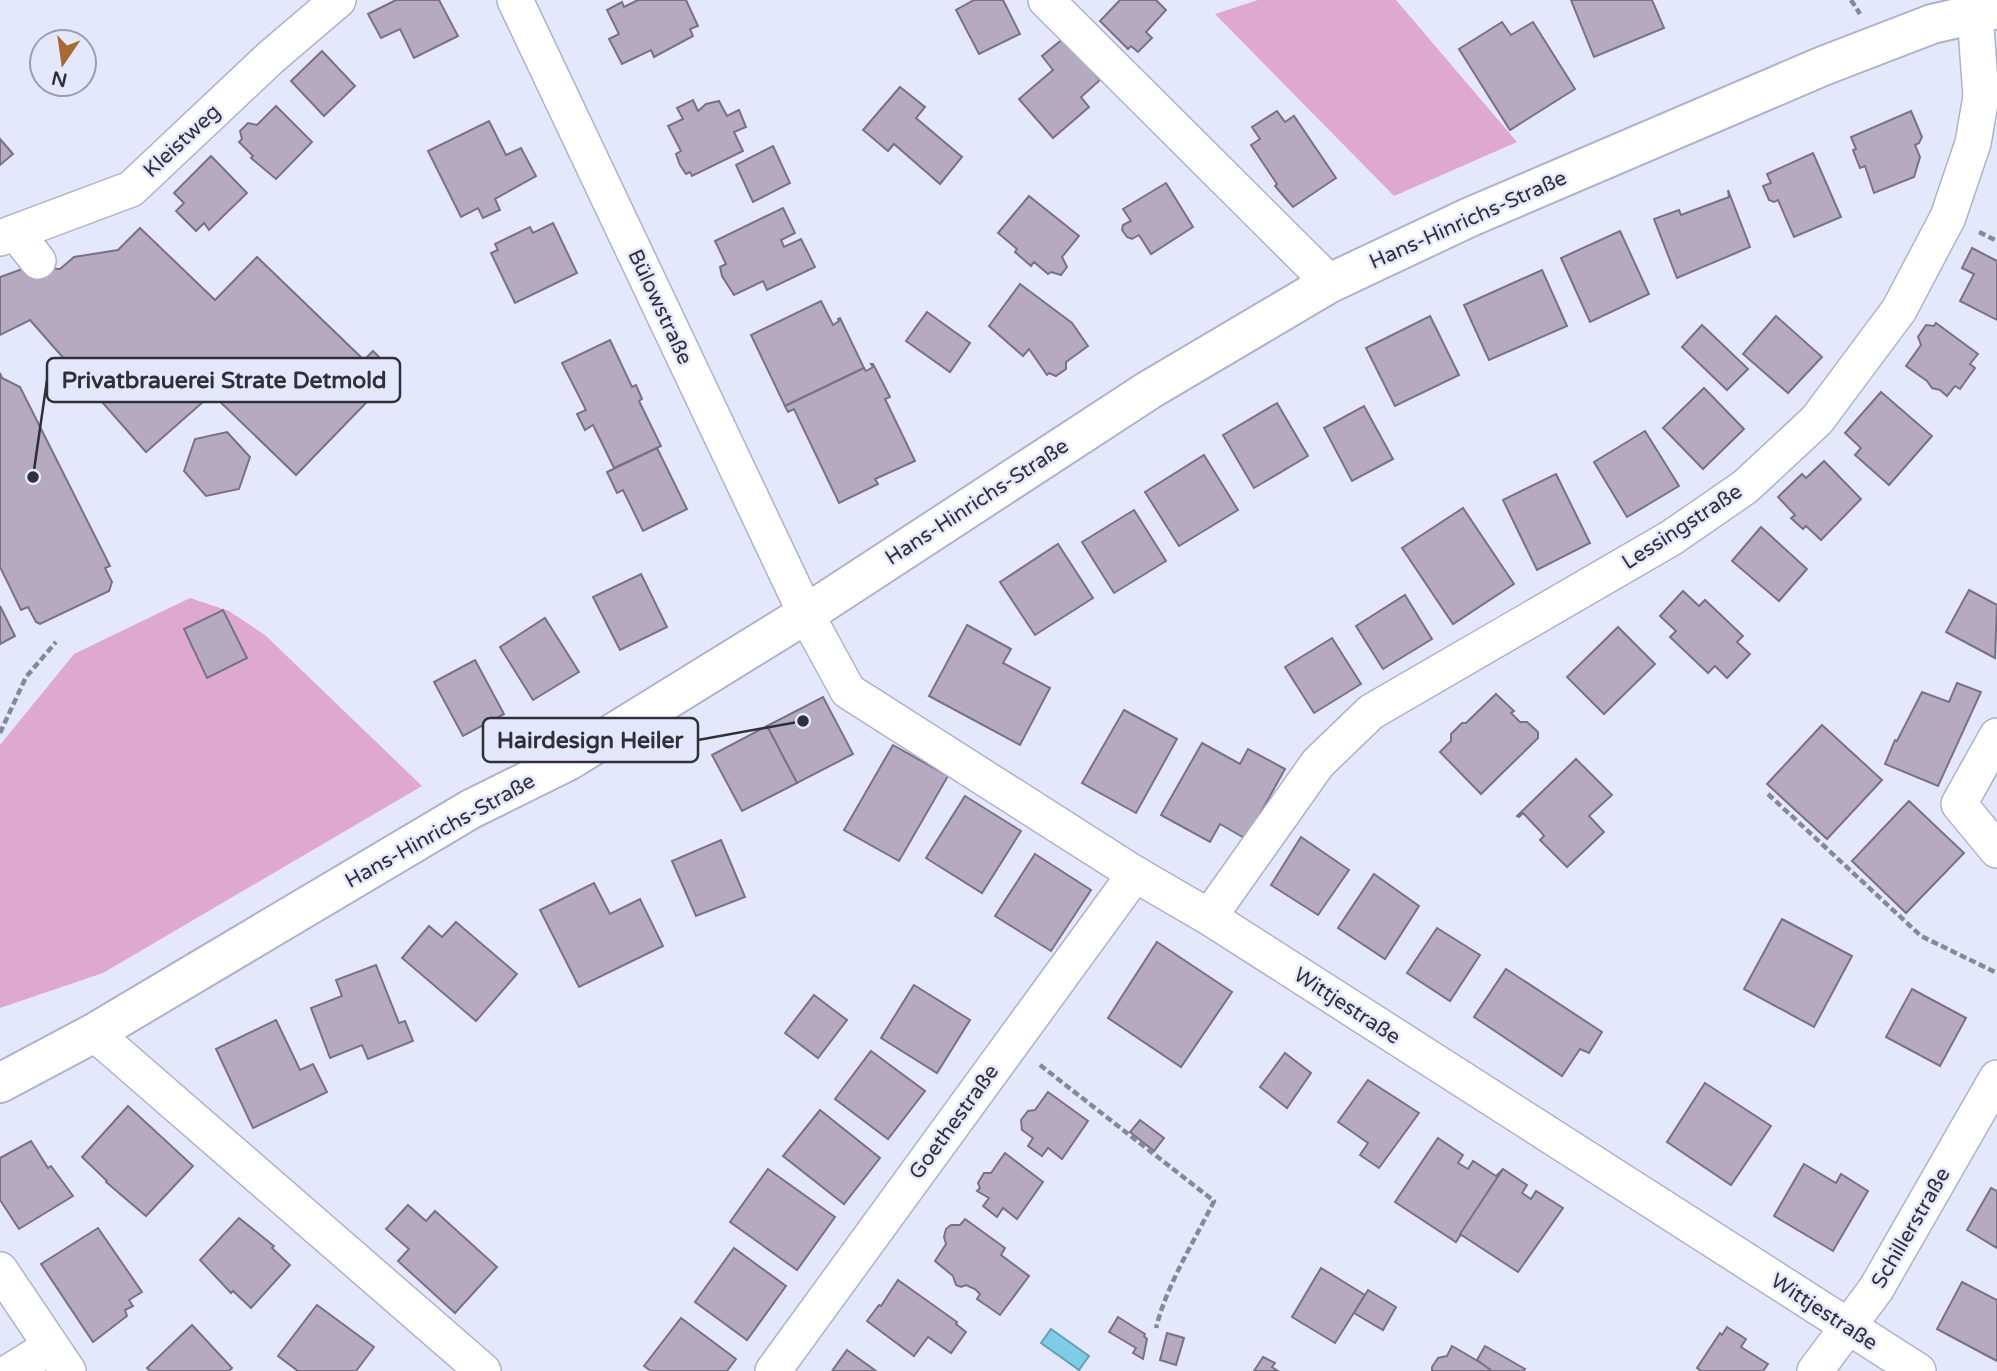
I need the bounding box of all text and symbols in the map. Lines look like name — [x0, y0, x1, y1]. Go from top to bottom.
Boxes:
north arrow — [28, 28, 98, 98]
text: N — [49, 66, 69, 91]
street label: Kleistweg — [138, 99, 226, 183]
street label: Hans-Hinrichs-Straße — [1366, 165, 1571, 275]
street label: Bülowstraße — [622, 245, 698, 369]
callout: Privatbrauerei Strate Detmold — [47, 358, 400, 402]
text: Privatbrauerei Strate Detmold — [61, 367, 387, 395]
street label: Hans-Hinrichs-Straße — [881, 433, 1073, 571]
street label: Lessingstraße — [1617, 479, 1747, 575]
callout: Hairdesign Heiler — [483, 718, 698, 762]
text: Hairdesign Heiler — [497, 727, 685, 755]
street label: Hans-Hinrichs-Straße — [341, 768, 539, 894]
street label: Wittjestraße — [1289, 962, 1405, 1050]
street label: Goethestraße — [904, 1060, 1004, 1184]
street label: Schillerstraße — [1866, 1163, 1956, 1293]
street label: Wittjestraße — [1766, 1268, 1882, 1356]

